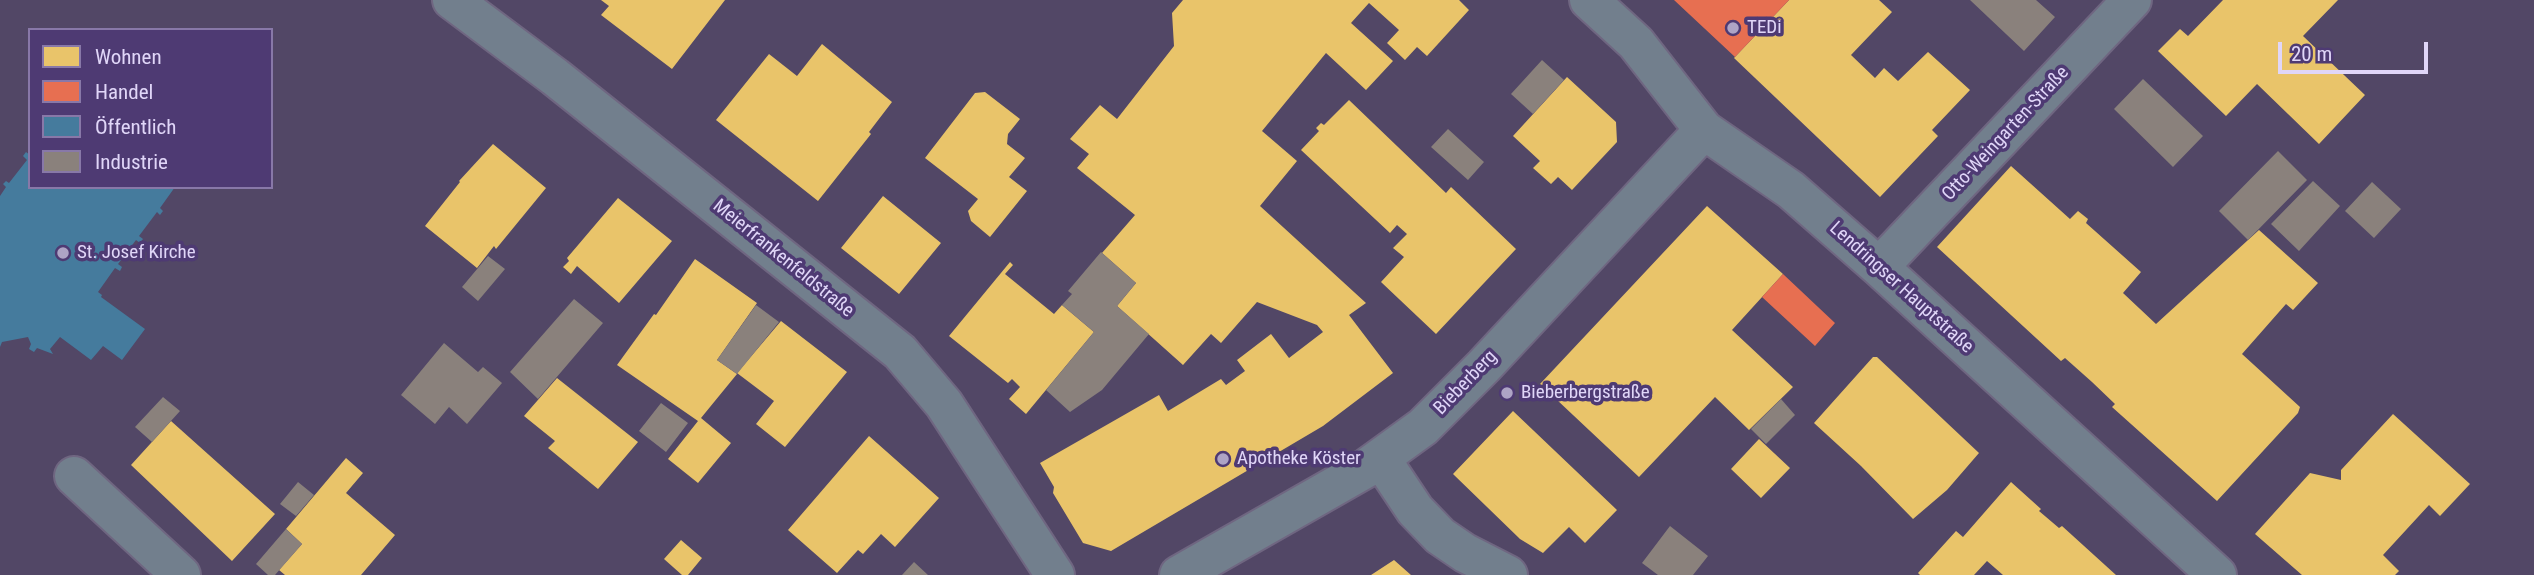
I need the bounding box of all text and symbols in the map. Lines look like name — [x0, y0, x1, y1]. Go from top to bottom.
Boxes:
place label: TEDi — [1747, 17, 1782, 39]
marker: TEDi — [1725, 20, 1741, 36]
legend — [28, 28, 273, 189]
scale bar — [2282, 28, 2432, 72]
text: 20 m — [2291, 42, 2332, 66]
text: Wohnen — [95, 45, 162, 69]
street label: Otto-Weingarten-Straße — [1938, 62, 2074, 206]
text: Handel — [95, 80, 153, 104]
text: Öffentlich — [95, 115, 176, 139]
text: Industrie — [95, 150, 168, 174]
street label: Meierfrankenfeldstraße — [708, 195, 858, 323]
street label: Lendringser Hauptstraße — [1824, 217, 1978, 359]
place label: St. Josef Kirche — [77, 242, 196, 264]
marker: St. Josef Kirche — [55, 245, 71, 261]
street label: Bieberberg — [1430, 346, 1502, 420]
place label: Bieberbergstraße — [1521, 382, 1650, 404]
marker: Bieberbergstraße — [1499, 385, 1515, 401]
place label: Apotheke Köster — [1237, 448, 1361, 470]
marker: Apotheke Köster — [1215, 451, 1231, 467]

